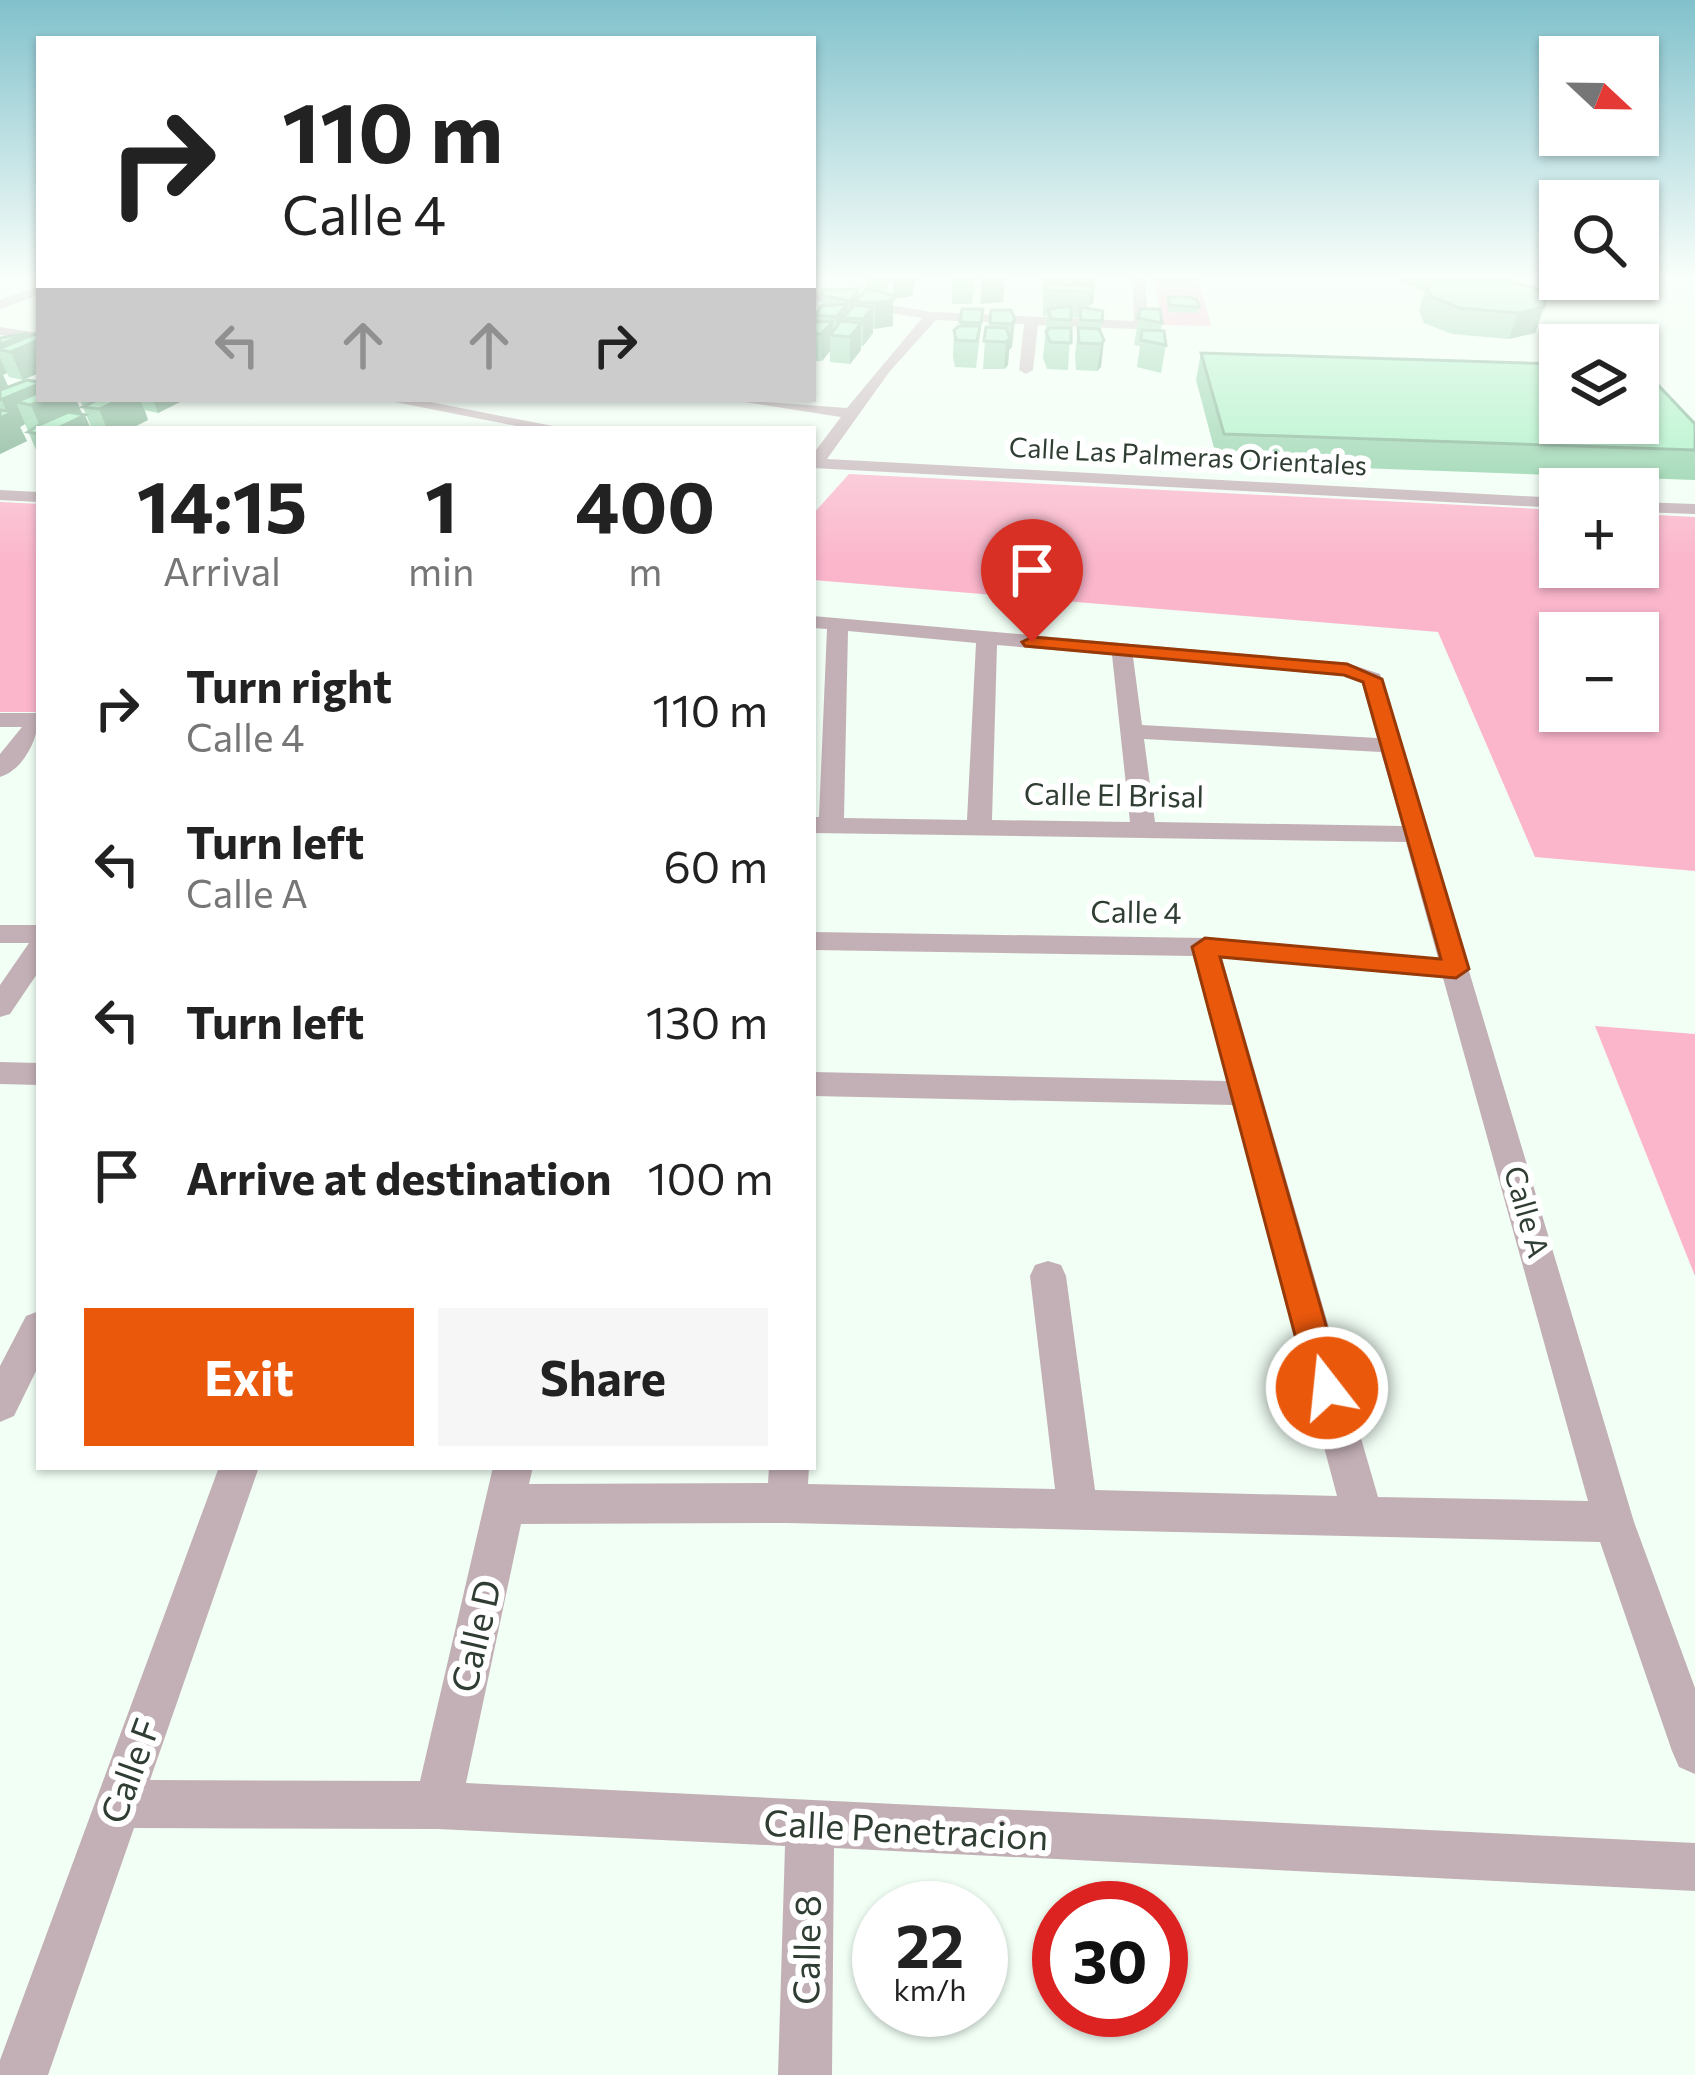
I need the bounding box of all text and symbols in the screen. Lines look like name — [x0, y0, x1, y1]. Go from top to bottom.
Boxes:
north arrow — [1539, 36, 1659, 156]
map controls — [1539, 36, 1659, 732]
text: 110 m — [282, 78, 503, 180]
icon: right — [84, 84, 240, 240]
text: Calle 4 — [282, 180, 446, 246]
button: search — [1539, 180, 1659, 300]
icon: left — [204, 312, 270, 378]
icon: ahead — [330, 312, 396, 378]
icon: ahead — [456, 312, 522, 378]
icon: right — [582, 312, 648, 378]
button: layers — [1539, 324, 1659, 444]
street label: Calle Las Palmeras Orientales — [1008, 430, 1368, 481]
text: 14:15 — [137, 460, 307, 548]
text: 1 — [425, 460, 458, 548]
text: 400 — [575, 460, 715, 548]
button: + — [1539, 468, 1659, 588]
pin — [981, 519, 1083, 642]
icon: arrive — [999, 537, 1065, 603]
text: Arrival — [163, 546, 281, 594]
text: min — [408, 546, 474, 594]
text: m — [628, 546, 662, 594]
button: − — [1539, 612, 1659, 732]
text: Turn right — [186, 657, 392, 712]
icon: right — [84, 675, 150, 741]
text: 110 m — [652, 681, 768, 736]
text: Calle 4 — [186, 712, 304, 760]
street label: Calle El Brisal — [1024, 773, 1204, 814]
text: Turn left — [186, 813, 364, 868]
icon: left — [84, 831, 150, 897]
text: 60 m — [663, 837, 768, 892]
text: Calle A — [186, 868, 308, 916]
street label: Calle 4 — [1090, 891, 1182, 930]
icon: left — [84, 987, 150, 1053]
text: Turn left — [186, 993, 364, 1048]
text: 130 m — [646, 993, 768, 1048]
icon: arrive — [84, 1143, 150, 1209]
text: Arrive at destination — [186, 1149, 612, 1204]
text: 100 m — [648, 1149, 773, 1204]
street label: Calle A — [1498, 1161, 1559, 1261]
button: Exit — [84, 1308, 414, 1446]
button: Share — [438, 1308, 768, 1446]
position arrow — [1264, 1325, 1390, 1451]
street label: Calle D — [440, 1575, 508, 1696]
street label: Calle F — [89, 1712, 167, 1829]
street label: Calle Penetracion — [763, 1799, 1049, 1857]
speed limit sign: 30 — [1032, 1881, 1188, 2037]
street label: Calle 8 — [782, 1895, 828, 2005]
text: 22 — [896, 1907, 964, 1980]
text: km/h — [894, 1970, 966, 2007]

